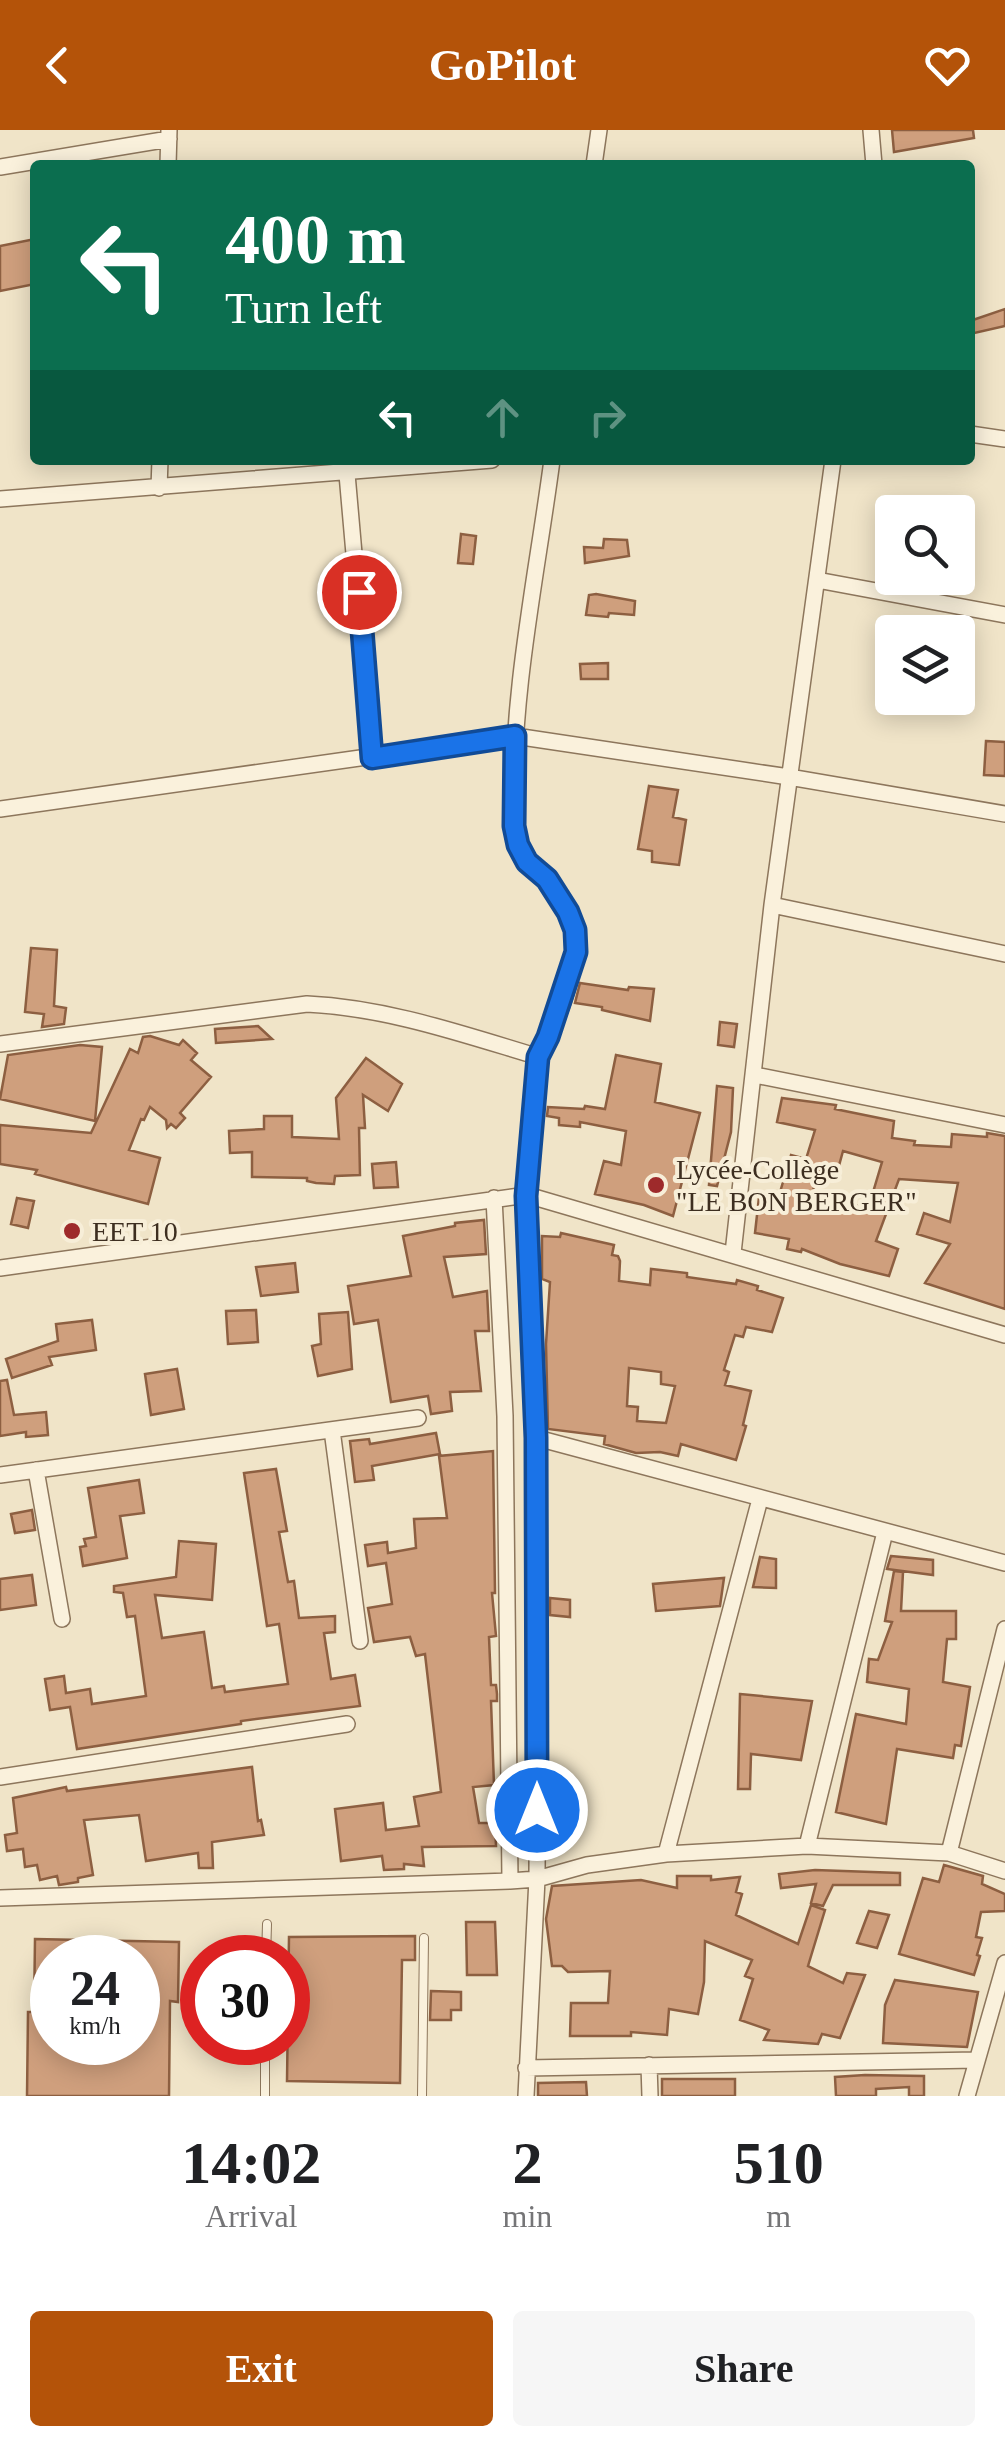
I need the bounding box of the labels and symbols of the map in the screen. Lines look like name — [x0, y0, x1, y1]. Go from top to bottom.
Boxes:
pin — [317, 550, 402, 635]
place label: Lycée-Collège "LE BON BERGER" — [676, 1154, 917, 1217]
marker: Lycée-Collège "LE BON BERGER" — [645, 1174, 667, 1196]
place label: EET 10 — [92, 1216, 178, 1247]
marker: EET 10 — [61, 1220, 83, 1242]
position arrow — [485, 1758, 589, 1862]
speed limit sign: 30 — [180, 1935, 310, 2065]

